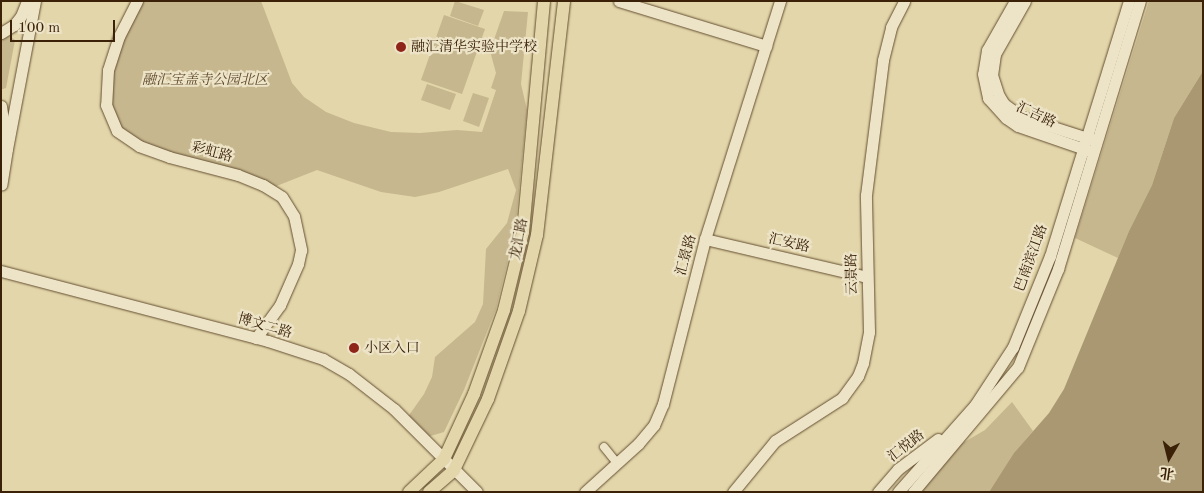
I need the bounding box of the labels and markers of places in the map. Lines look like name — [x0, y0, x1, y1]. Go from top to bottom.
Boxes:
place label: 融汇清华实验中学校 — [411, 39, 537, 55]
marker: 融汇清华实验中学校 — [395, 41, 407, 53]
place label: 小区入口 — [364, 340, 420, 356]
marker: 小区入口 — [348, 342, 360, 354]

